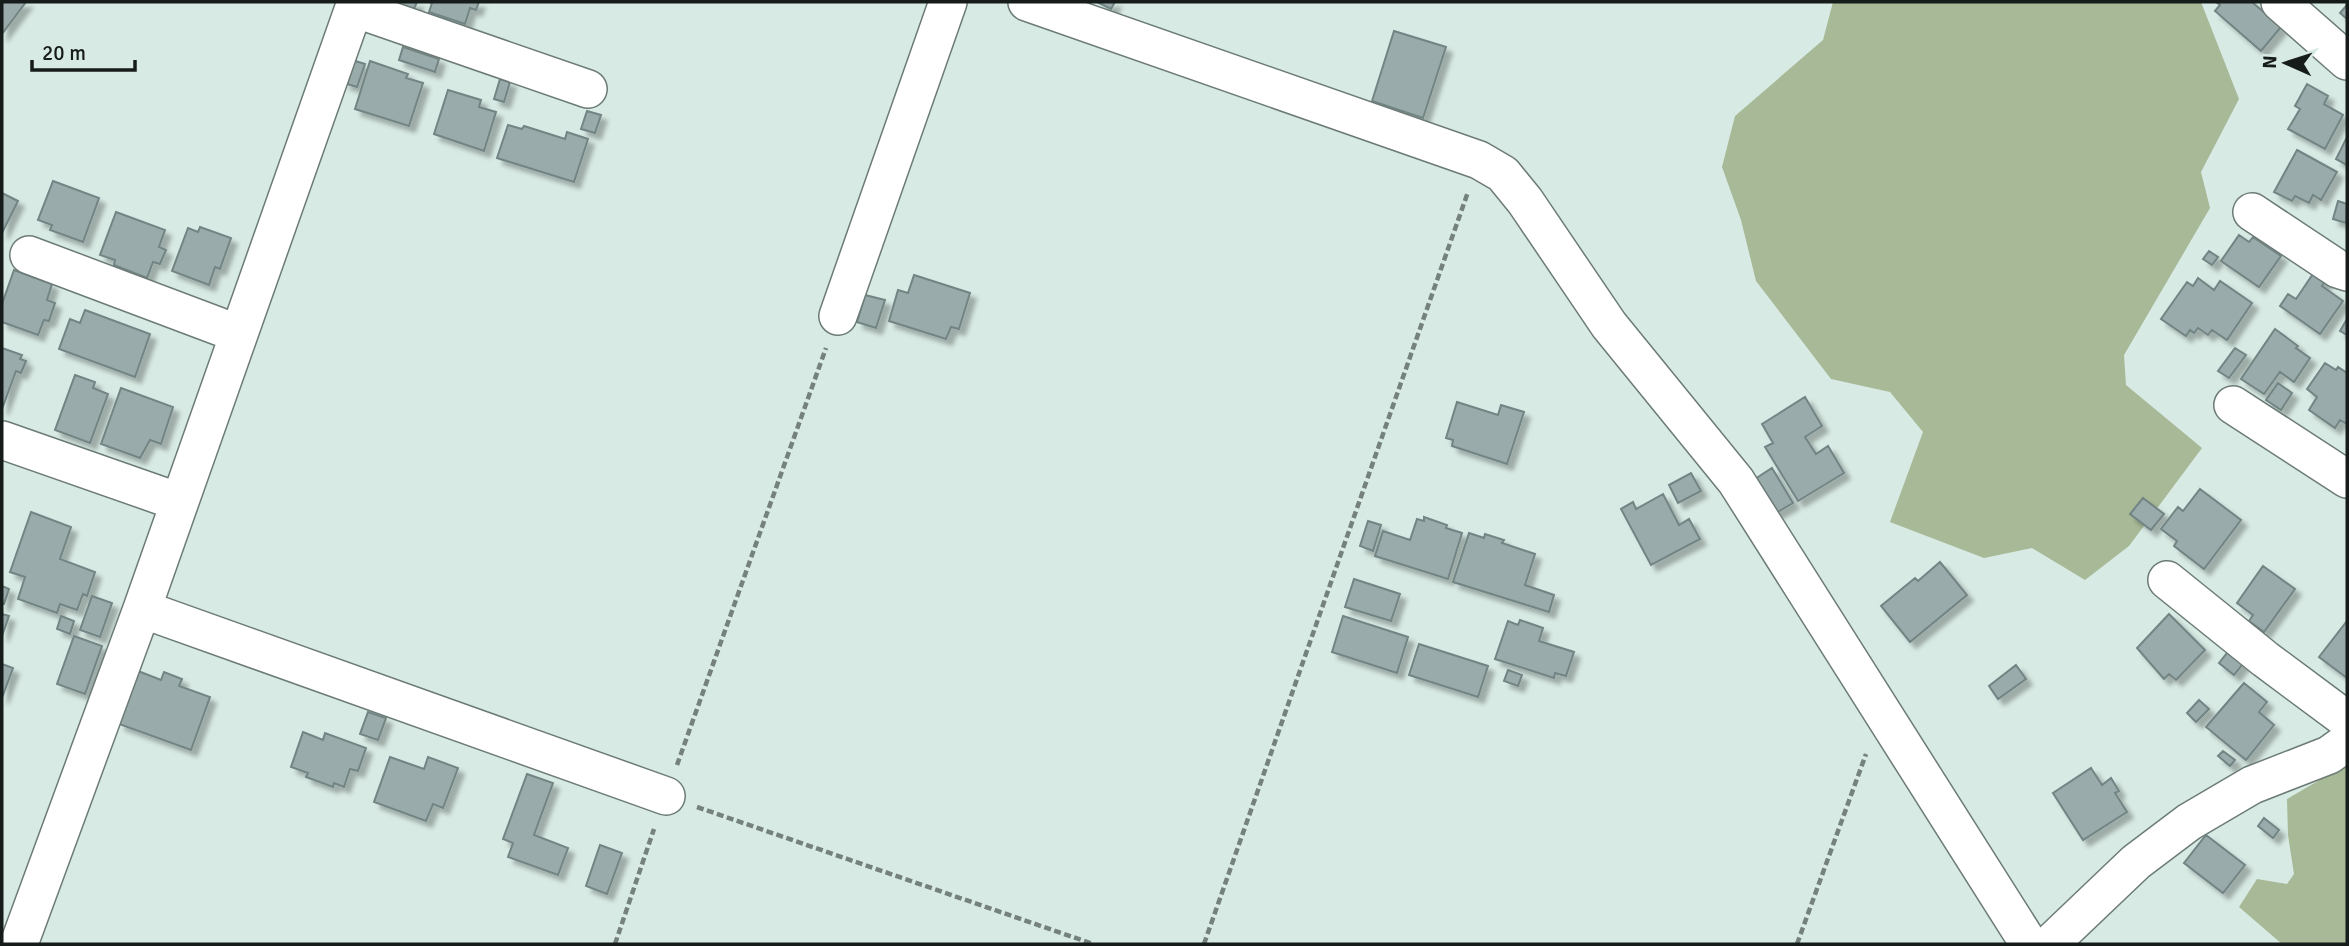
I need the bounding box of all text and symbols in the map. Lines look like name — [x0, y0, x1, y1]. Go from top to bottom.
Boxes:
scale bar — [32, 28, 135, 72]
north arrow — [2251, 28, 2321, 98]
text: 20 m — [42, 40, 86, 66]
text: N — [2258, 55, 2282, 69]

